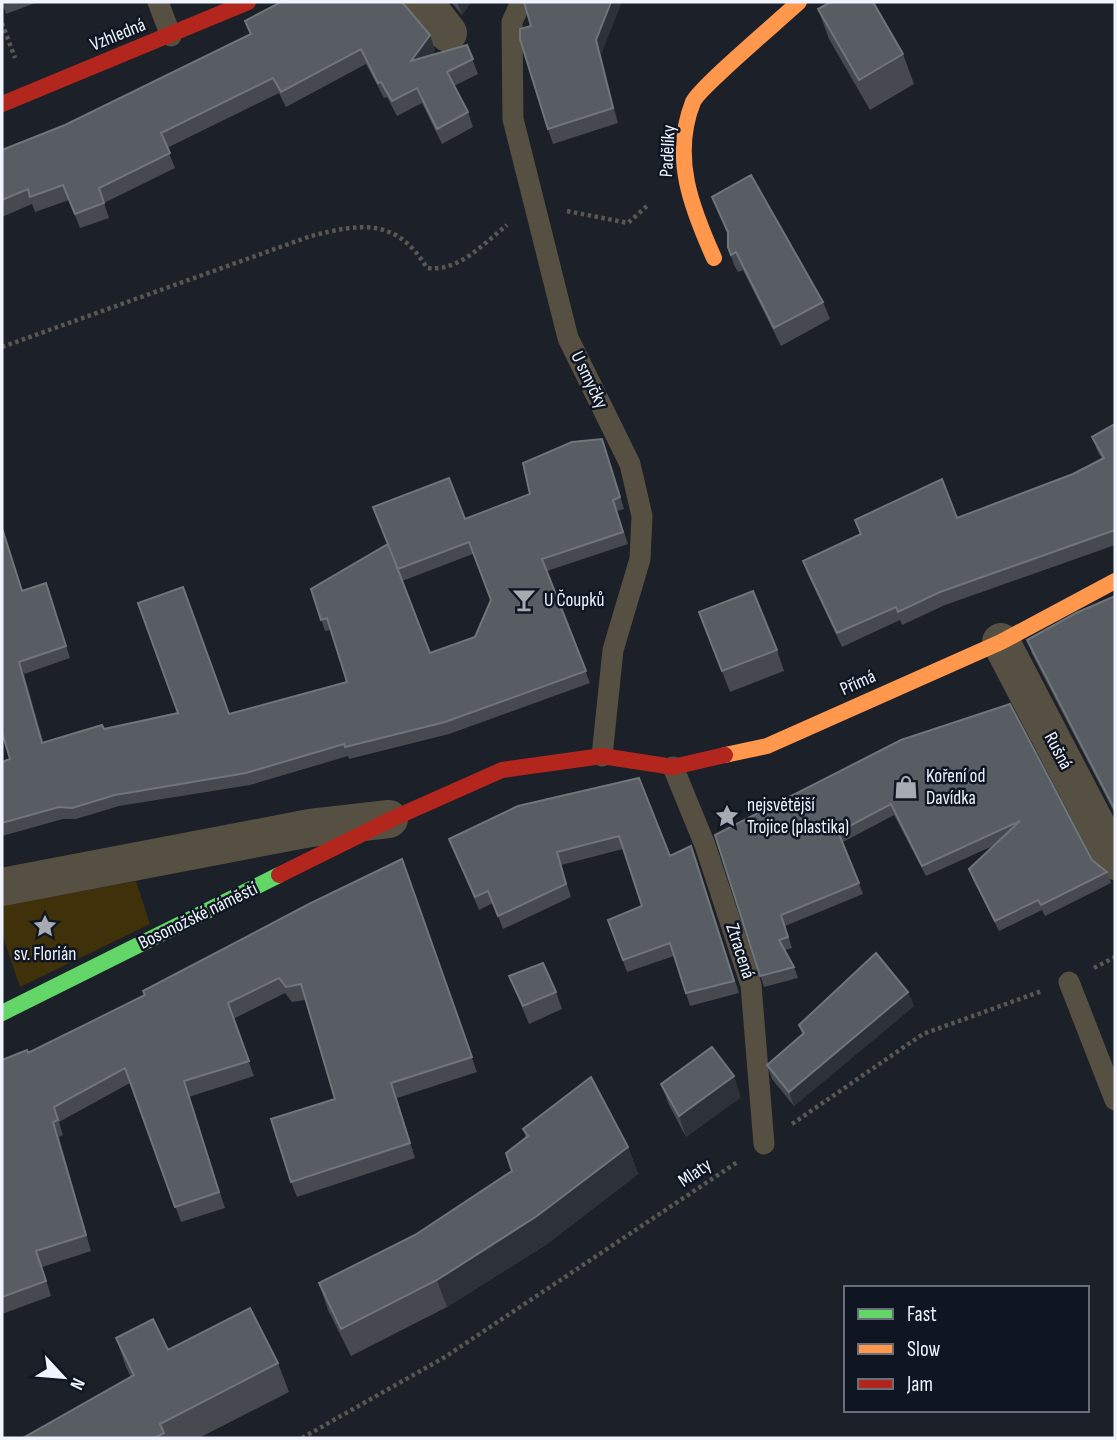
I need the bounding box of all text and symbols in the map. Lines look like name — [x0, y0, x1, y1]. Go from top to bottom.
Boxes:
street label: Vzhledná — [87, 13, 149, 57]
street label: Padělíky — [655, 124, 681, 178]
street label: U smyčky — [565, 348, 613, 413]
bar icon: U Čoupků — [510, 586, 538, 614]
place label: U Čoupků — [544, 589, 604, 612]
street label: Přímá — [837, 665, 879, 701]
street label: Rušná — [1039, 728, 1077, 774]
place label: Koření od Davídka — [926, 765, 985, 810]
shop icon: Koření od Davídka — [892, 773, 920, 801]
place label: nejsvětější Trojice (plastika) — [747, 794, 849, 839]
place icon: nejsvětější Trojice (plastika) — [713, 802, 741, 830]
street label: Bosonožské náměstí — [135, 877, 262, 955]
place icon: sv. Florián — [31, 912, 59, 940]
street label: Ztracená — [720, 920, 760, 982]
place label: sv. Florián — [14, 943, 76, 966]
street label: Mlaty — [674, 1153, 717, 1192]
legend — [844, 1286, 1089, 1412]
text: Fast — [907, 1302, 937, 1327]
text: Slow — [907, 1337, 941, 1362]
north arrow — [28, 1342, 98, 1412]
text: Jam — [906, 1372, 933, 1397]
text: N — [64, 1374, 89, 1393]

